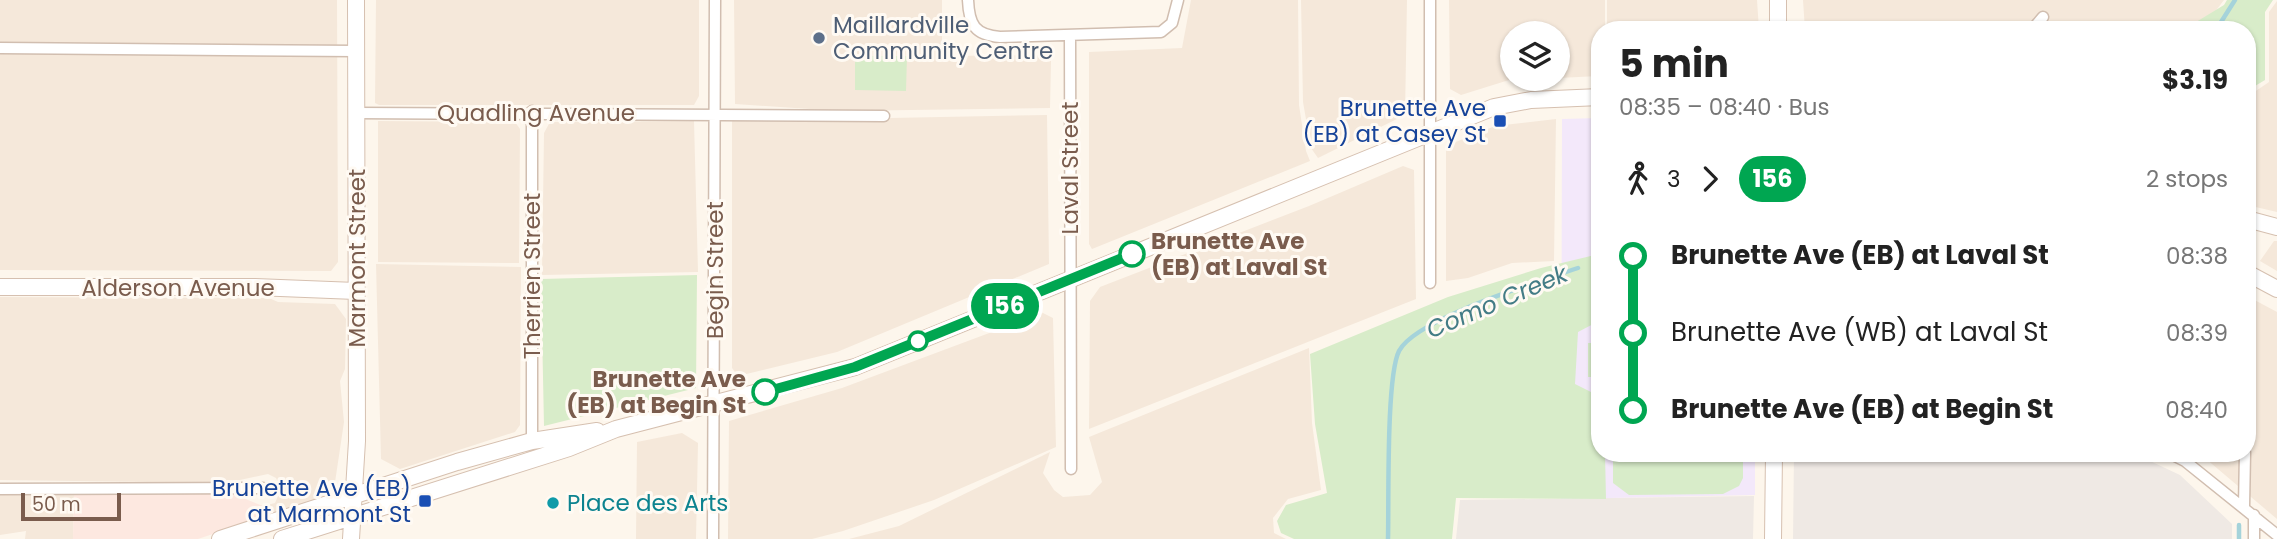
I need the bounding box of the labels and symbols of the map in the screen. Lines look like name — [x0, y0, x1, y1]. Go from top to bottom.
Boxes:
place label: Maillardville Community Centre — [833, 9, 1053, 67]
marker: Maillardville Community Centre — [811, 30, 827, 46]
place label: Brunette Ave (EB) at Casey St — [1302, 92, 1486, 150]
street label: Quadling Avenue — [437, 97, 635, 129]
street label: Laval Street — [1054, 101, 1086, 235]
marker: Brunette Ave (EB) at Casey St — [1492, 113, 1508, 129]
street label: Marmont Street — [341, 169, 373, 347]
street label: Therrien Street — [516, 193, 548, 359]
street label: Begin Street — [699, 201, 731, 339]
place label: Brunette Ave (EB) at Laval St — [1151, 225, 1327, 283]
marker: Brunette Ave (EB) at Laval St — [1119, 241, 1145, 267]
water label: Como Creek — [1421, 256, 1574, 346]
street label: Alderson Avenue — [81, 272, 275, 304]
line badge: 156 — [965, 283, 1045, 329]
unlabelled marker — [908, 331, 928, 351]
place label: Brunette Ave (EB) at Begin St — [566, 363, 746, 421]
marker: Brunette Ave (EB) at Begin St — [752, 379, 778, 405]
place label: Brunette Ave (EB) at Marmont St — [212, 472, 411, 530]
place label: Place des Arts — [567, 487, 728, 519]
scale bar — [21, 490, 121, 522]
marker: Brunette Ave (EB) at Marmont St — [417, 493, 433, 509]
marker: Place des Arts — [545, 495, 561, 511]

